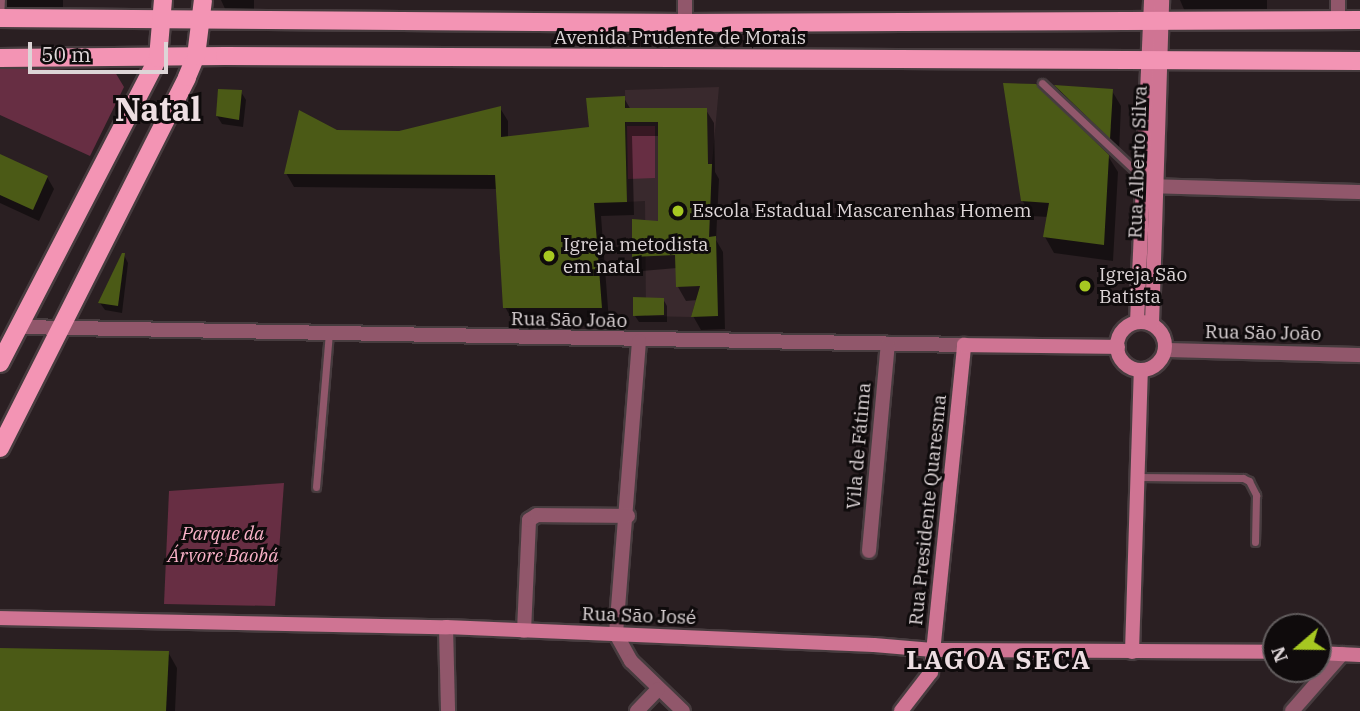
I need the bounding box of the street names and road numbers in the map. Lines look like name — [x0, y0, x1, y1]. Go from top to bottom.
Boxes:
street label: Avenida Prudente de Morais — [554, 27, 806, 49]
street label: Rua Alberto Silva — [1124, 85, 1152, 239]
street label: Rua São João — [511, 308, 627, 332]
street label: Rua São João — [1205, 321, 1321, 345]
street label: Vila de Fátima — [842, 382, 876, 510]
street label: Rua Presidente Quaresma — [905, 393, 951, 627]
street label: Rua São José — [581, 603, 697, 629]

